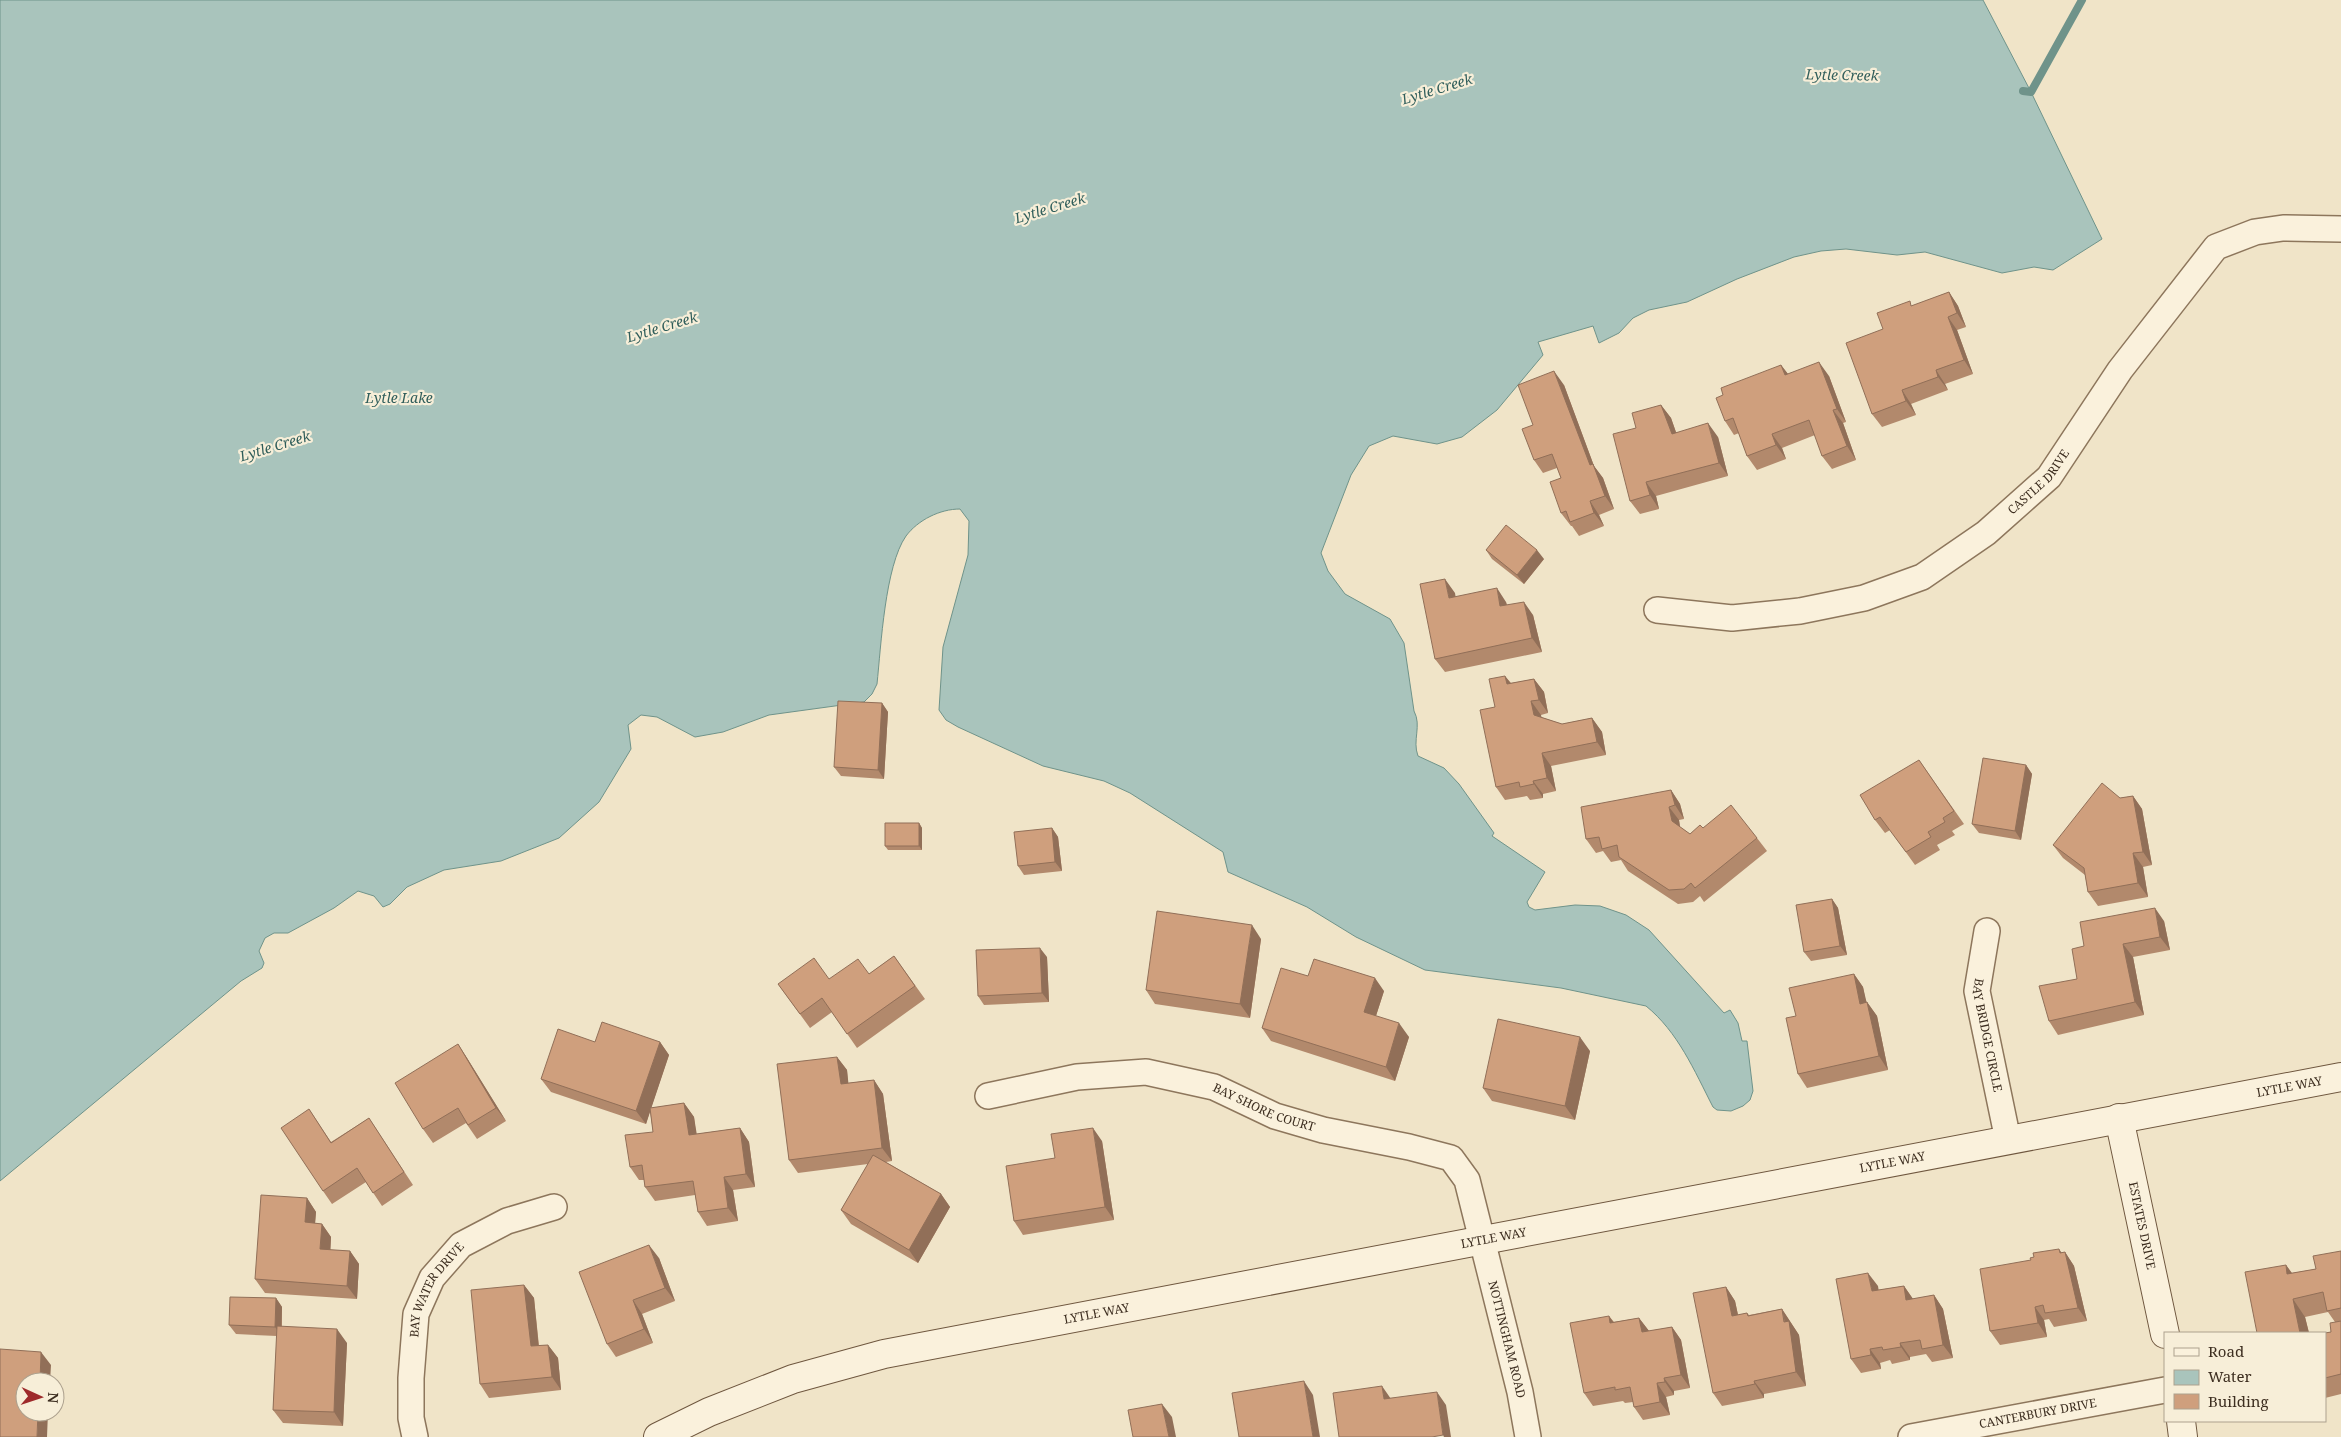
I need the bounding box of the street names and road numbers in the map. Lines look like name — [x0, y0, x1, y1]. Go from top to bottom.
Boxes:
street label: CASTLE DRIVE — [2004, 446, 2073, 518]
street label: BAY BRIDGE CIRCLE — [1968, 977, 2007, 1093]
street label: LYTLE WAY — [2255, 1072, 2324, 1101]
street label: BAY SHORE COURT — [1210, 1079, 1318, 1135]
street label: LYTLE WAY — [1858, 1147, 1927, 1176]
street label: ESTATES DRIVE — [2125, 1180, 2160, 1271]
street label: LYTLE WAY — [1459, 1223, 1528, 1252]
street label: BAY WATER DRIVE — [405, 1238, 468, 1338]
street label: NOTTINGHAM ROAD — [1484, 1279, 1530, 1400]
street label: LYTLE WAY — [1062, 1298, 1131, 1328]
street label: CANTERBURY DRIVE — [1978, 1394, 2098, 1432]

